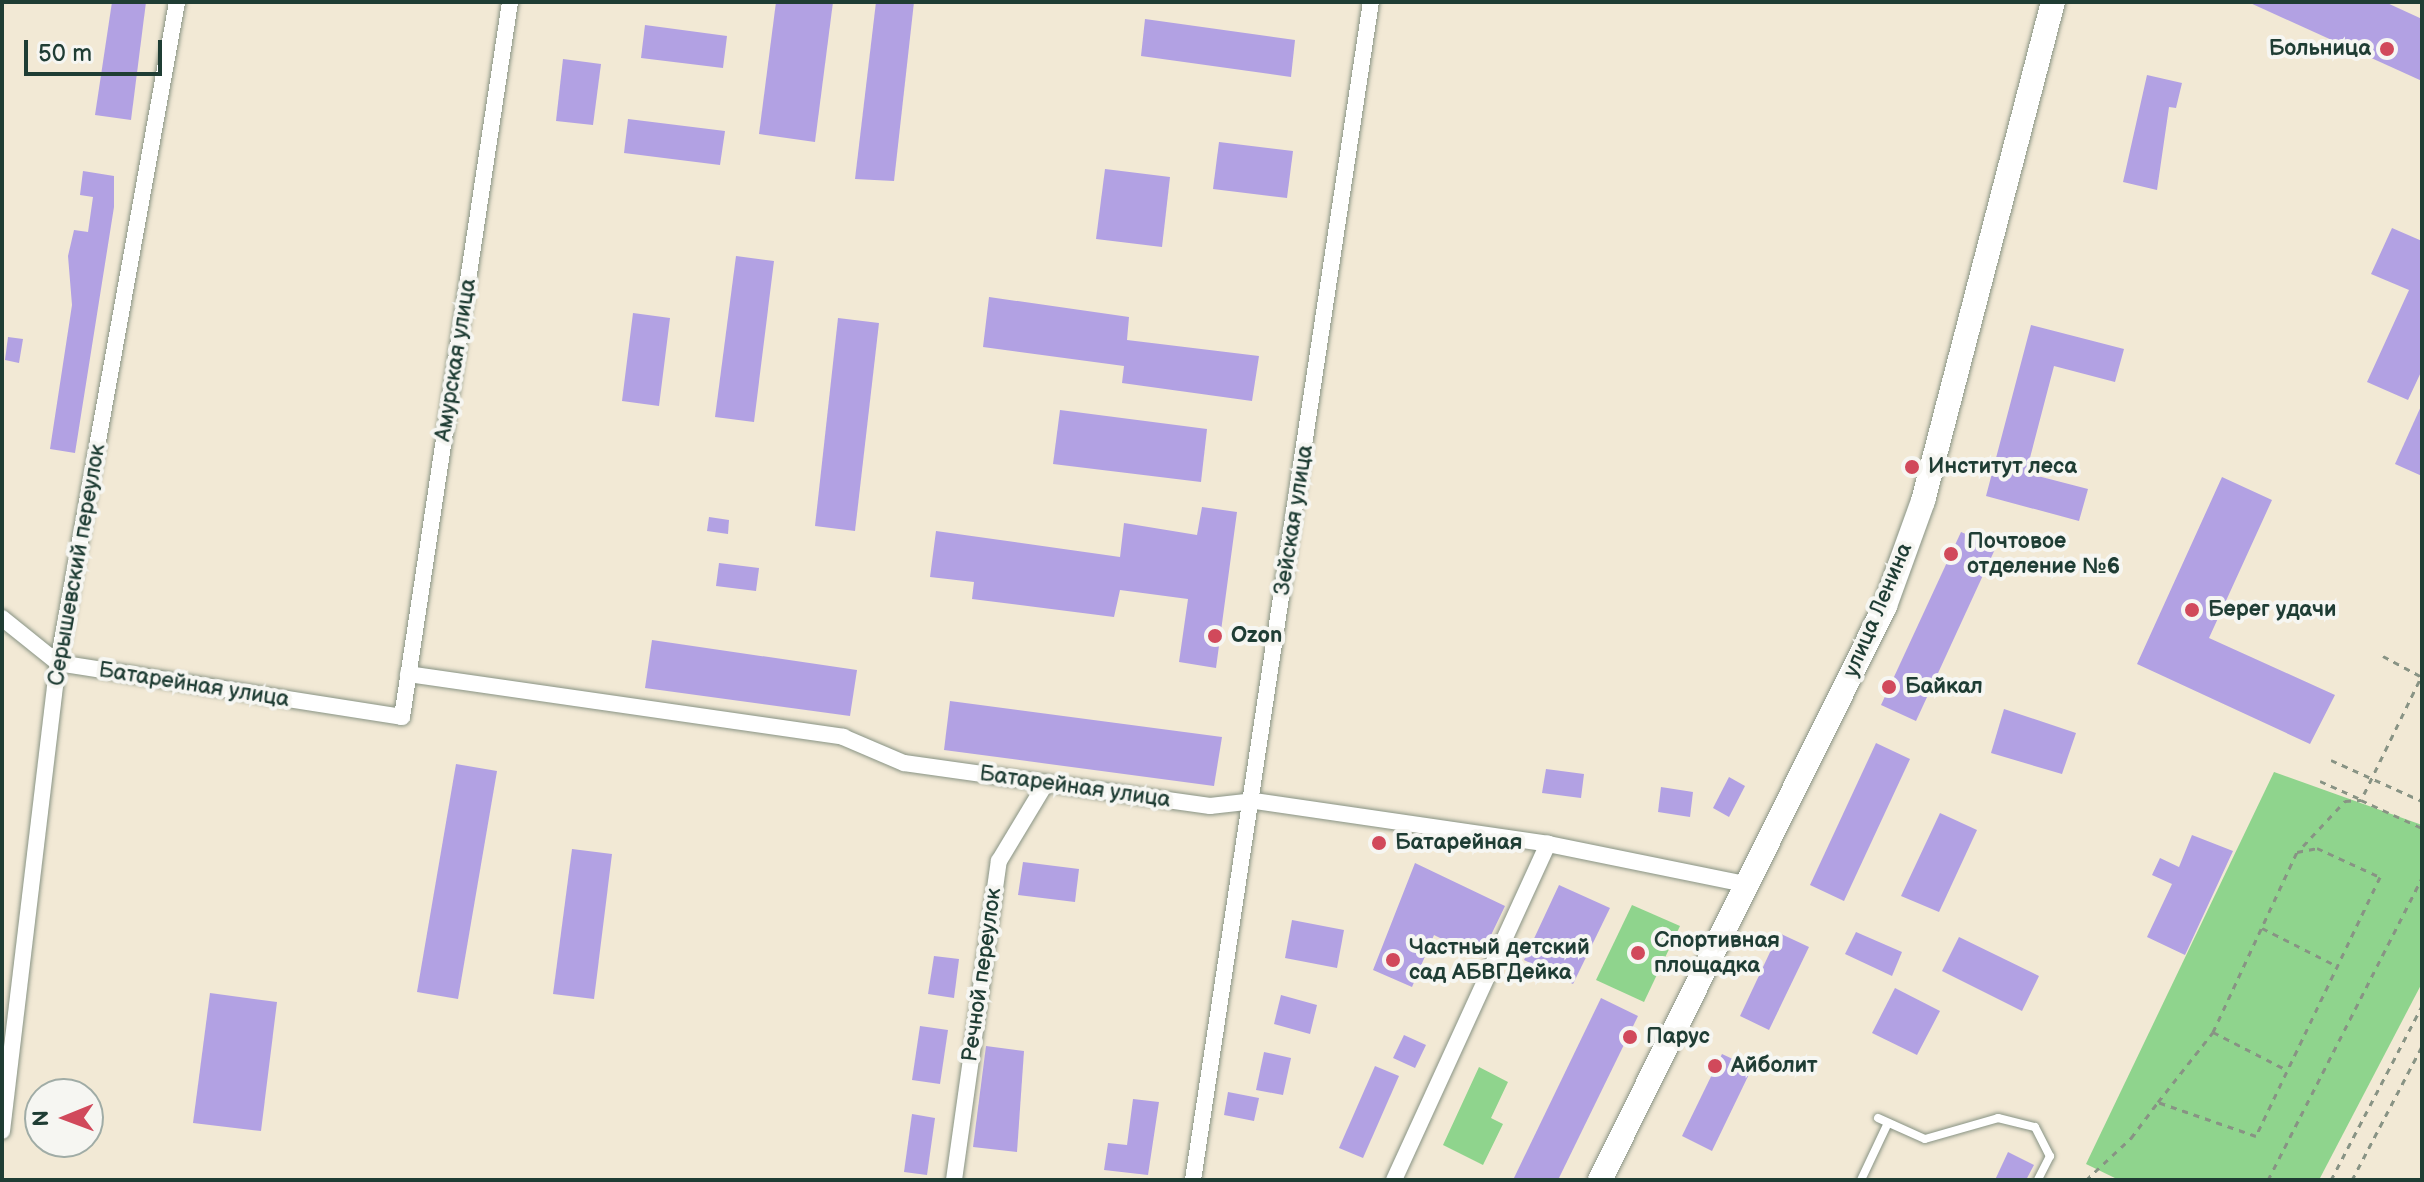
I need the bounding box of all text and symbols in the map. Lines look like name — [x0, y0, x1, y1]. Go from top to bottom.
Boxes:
scale bar — [28, 24, 166, 74]
place label: Больница — [2269, 36, 2371, 62]
text: 50 m — [38, 39, 92, 68]
marker: Больница — [2378, 40, 2396, 58]
street label: Амурская улица — [430, 277, 482, 443]
street label: Серышевский переулок — [43, 442, 111, 688]
street label: Зейская улица — [1269, 443, 1319, 597]
place label: Институт леса — [1928, 454, 2077, 480]
marker: Институт леса — [1903, 458, 1921, 476]
place label: Почтовое отделение №6 — [1967, 528, 2118, 580]
street label: улица Ленина — [1838, 539, 1918, 681]
marker: Почтовое отделение №6 — [1942, 545, 1960, 563]
place label: Берег удачи — [2208, 597, 2336, 623]
marker: Берег удачи — [2183, 601, 2201, 619]
place label: Ozon — [1231, 623, 1282, 649]
marker: Ozon — [1206, 627, 1224, 645]
street label: Батарейная улица — [97, 657, 291, 713]
place label: Байкал — [1905, 674, 1983, 700]
marker: Байкал — [1880, 678, 1898, 696]
street label: Батарейная улица — [978, 761, 1172, 813]
place label: Батарейная — [1395, 830, 1522, 856]
marker: Батарейная — [1370, 834, 1388, 852]
street label: Речной переулок — [957, 886, 1007, 1064]
place label: Спортивная площадка — [1654, 927, 1780, 978]
place label: Частный детский сад АБВГДейка — [1409, 934, 1590, 986]
marker: Спортивная площадка — [1629, 944, 1647, 962]
marker: Частный детский сад АБВГДейка — [1384, 951, 1402, 969]
place label: Парус — [1646, 1024, 1710, 1050]
marker: Парус — [1621, 1028, 1639, 1046]
place label: Айболит — [1731, 1053, 1818, 1079]
marker: Айболит — [1706, 1057, 1724, 1075]
north arrow — [24, 1078, 104, 1158]
text: N — [28, 1110, 55, 1127]

